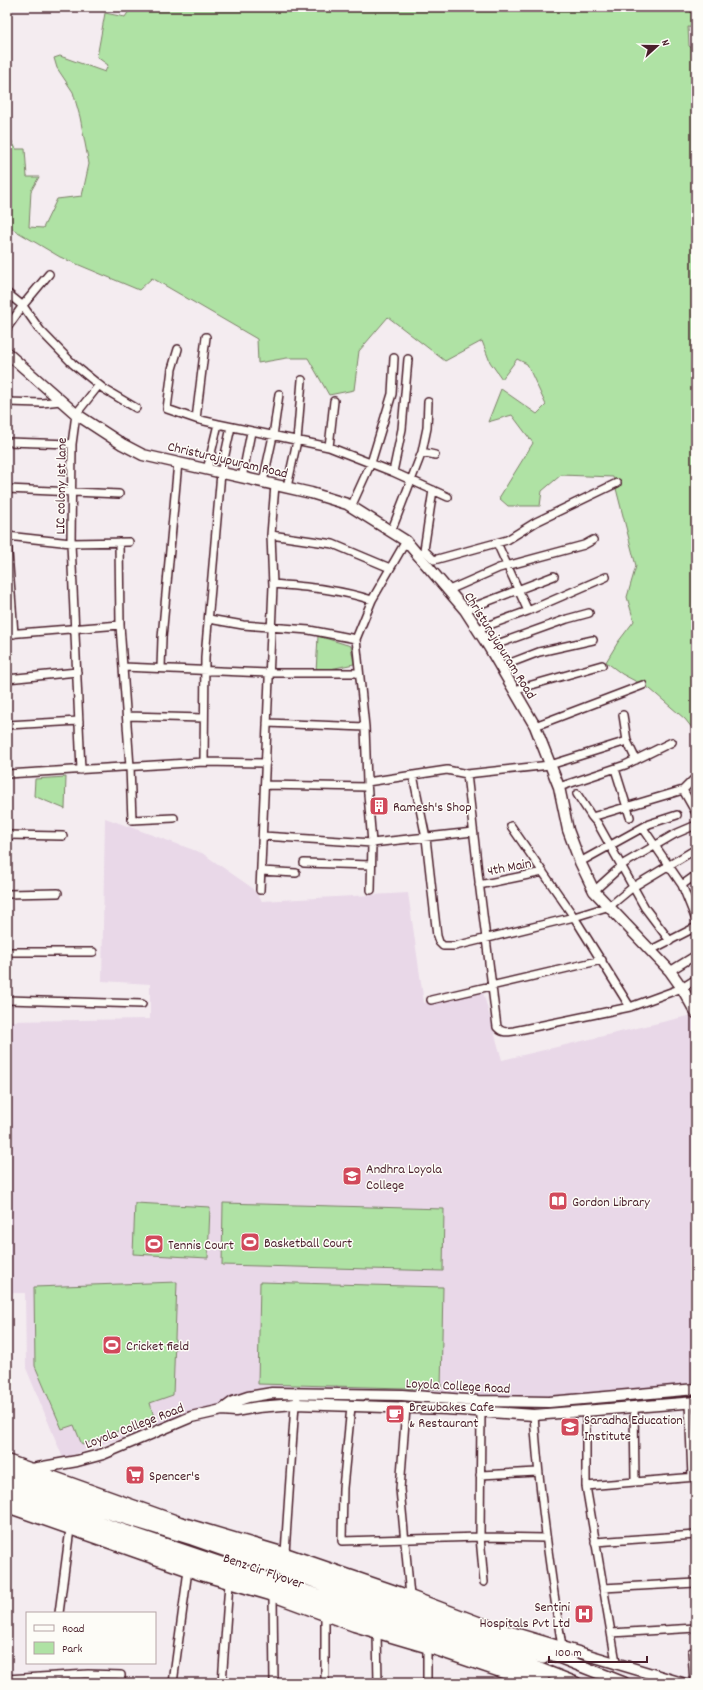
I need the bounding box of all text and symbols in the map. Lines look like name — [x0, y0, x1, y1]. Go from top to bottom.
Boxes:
north arrow — [637, 26, 677, 66]
text: N — [656, 38, 673, 49]
street label: LIC colony 1st lane — [51, 437, 73, 535]
street label: Christurajupuram Road — [165, 437, 290, 485]
street label: Christurajupuram Road — [458, 589, 540, 703]
building icon: Ramesh's Shop — [368, 795, 390, 817]
place label: Ramesh's Shop — [393, 798, 472, 818]
street label: 4th Main — [486, 854, 533, 882]
place label: Andhra Loyola College — [366, 1160, 442, 1196]
school or university icon: Andhra Loyola College — [341, 1165, 363, 1187]
library icon: Gordon Library — [547, 1190, 569, 1212]
place label: Gordon Library — [572, 1193, 650, 1213]
sports icon: Basketball Court — [239, 1231, 261, 1253]
sports icon: Tennis Court — [143, 1233, 165, 1255]
place label: Basketball Court — [264, 1234, 352, 1254]
place label: Tennis Court — [168, 1236, 234, 1256]
sports icon: Cricket field — [101, 1334, 123, 1356]
place label: Cricket field — [126, 1337, 189, 1357]
street label: Loyola College Road — [405, 1374, 511, 1400]
place label: Brewbakes Cafe & Restaurant — [409, 1398, 494, 1434]
street label: Loyola College Road — [82, 1399, 187, 1455]
cafe icon: Brewbakes Cafe & Restaurant — [384, 1403, 406, 1425]
place label: Saradha Education Institute — [584, 1411, 683, 1447]
school or university icon: Saradha Education Institute — [559, 1416, 581, 1438]
supermarket icon: Spencer's — [124, 1464, 146, 1486]
place label: Spencer's — [149, 1467, 200, 1487]
street label: Benz Cir Flyover — [220, 1549, 307, 1595]
place label: Sentini Hospitals Pvt Ltd — [480, 1598, 570, 1634]
hospital icon: Sentini Hospitals Pvt Ltd — [573, 1603, 595, 1625]
legend — [26, 1612, 156, 1664]
text: Road — [62, 1621, 84, 1638]
scale bar — [549, 1638, 647, 1664]
text: Park — [62, 1641, 83, 1658]
text: 100 m — [555, 1645, 582, 1662]

